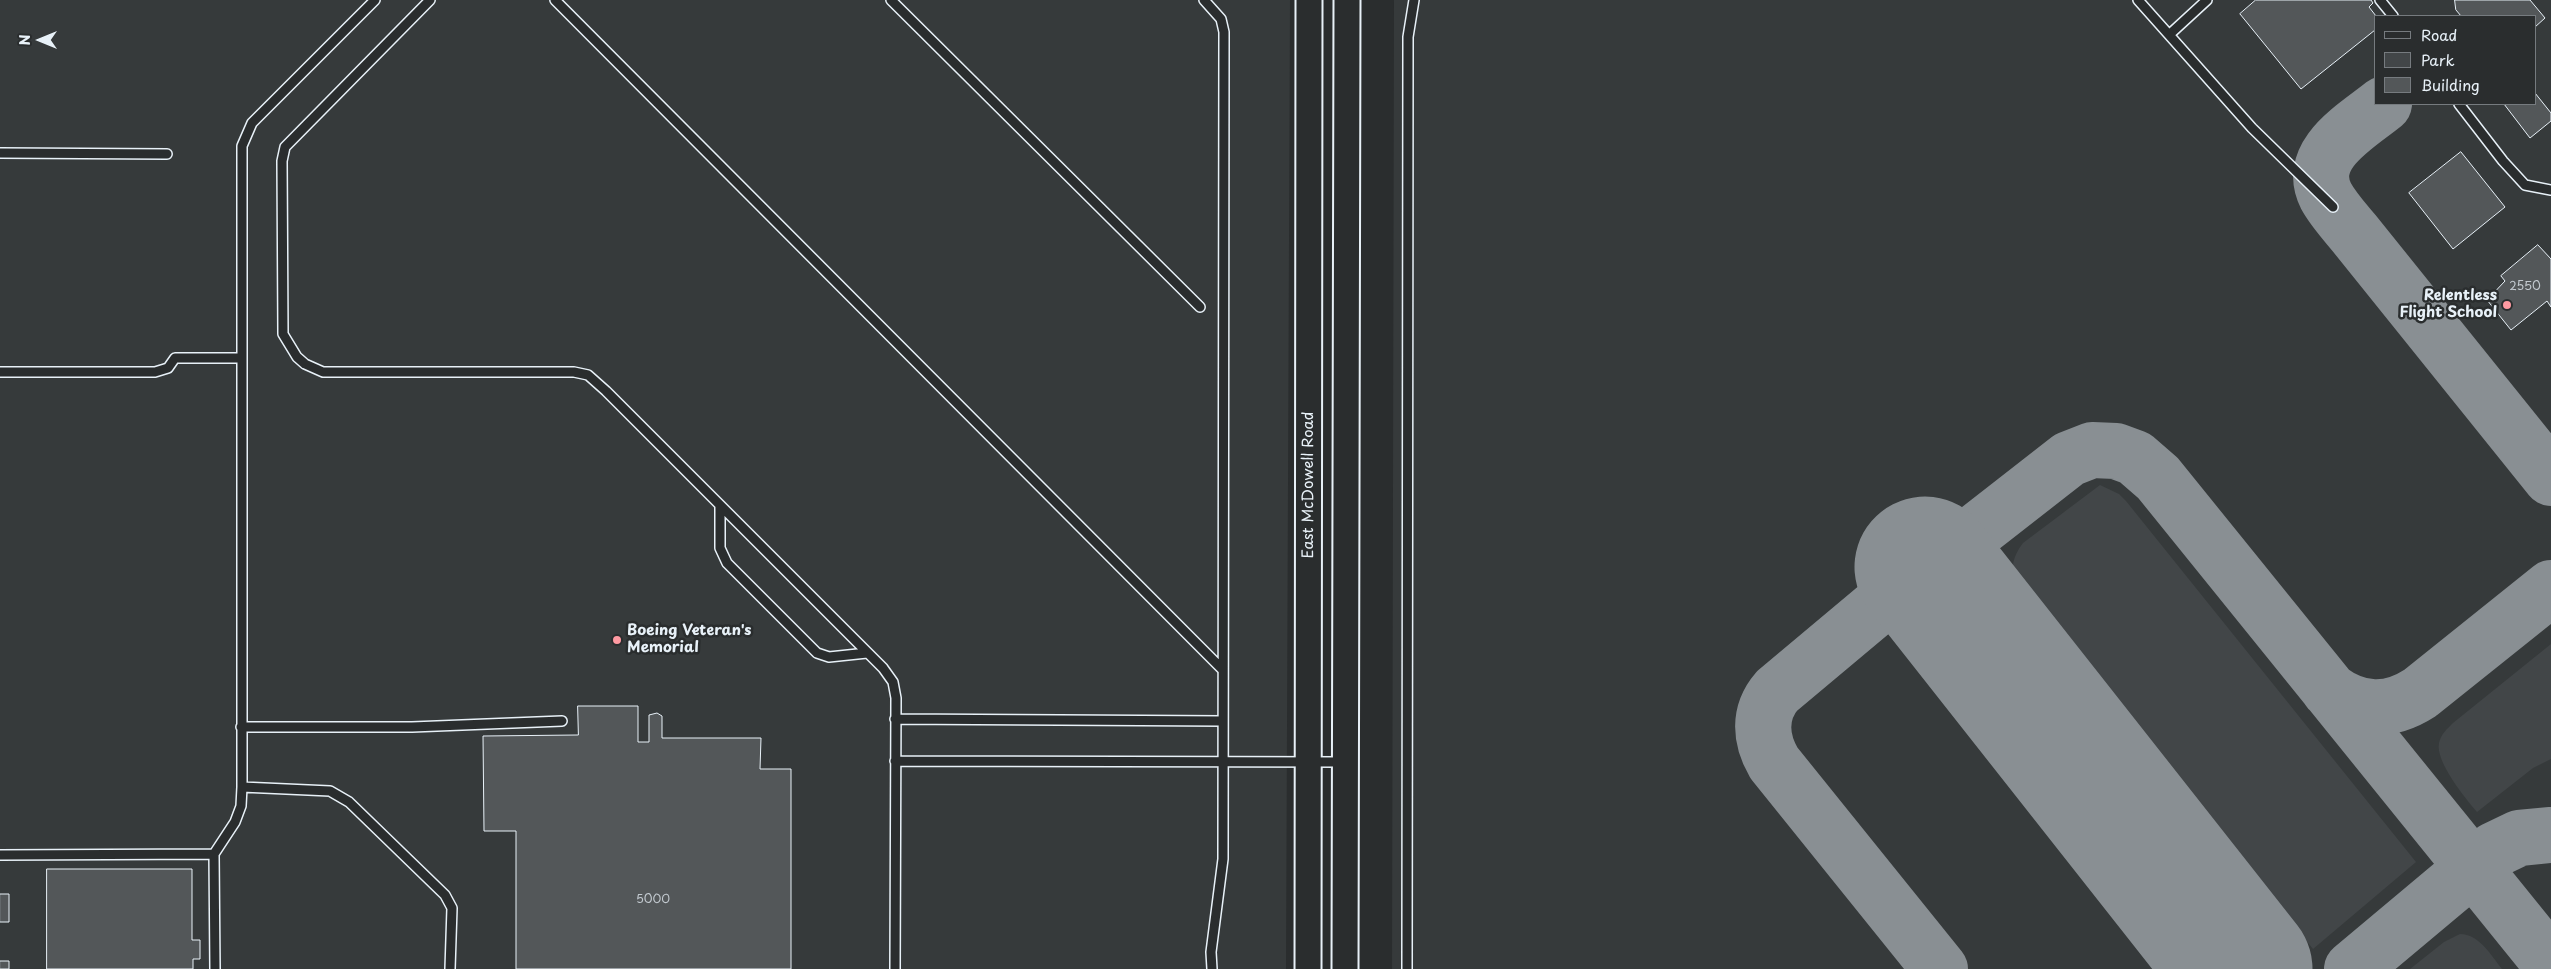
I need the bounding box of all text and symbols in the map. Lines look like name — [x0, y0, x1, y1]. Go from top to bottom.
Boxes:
north arrow — [15, 15, 65, 65]
legend — [2374, 15, 2536, 105]
text: Road — [2421, 23, 2457, 46]
text: N — [14, 34, 35, 46]
text: Park — [2421, 48, 2455, 71]
text: Building — [2421, 73, 2480, 96]
house number: 2550 — [2509, 280, 2541, 294]
place label: Relentless Flight School — [2399, 287, 2497, 322]
marker: Relentless Flight School — [2501, 299, 2513, 311]
street label: East McDowell Road — [1300, 411, 1318, 559]
place label: Boeing Veteran's Memorial — [627, 622, 751, 657]
marker: Boeing Veteran's Memorial — [611, 634, 623, 646]
house number: 5000 — [636, 893, 670, 907]

